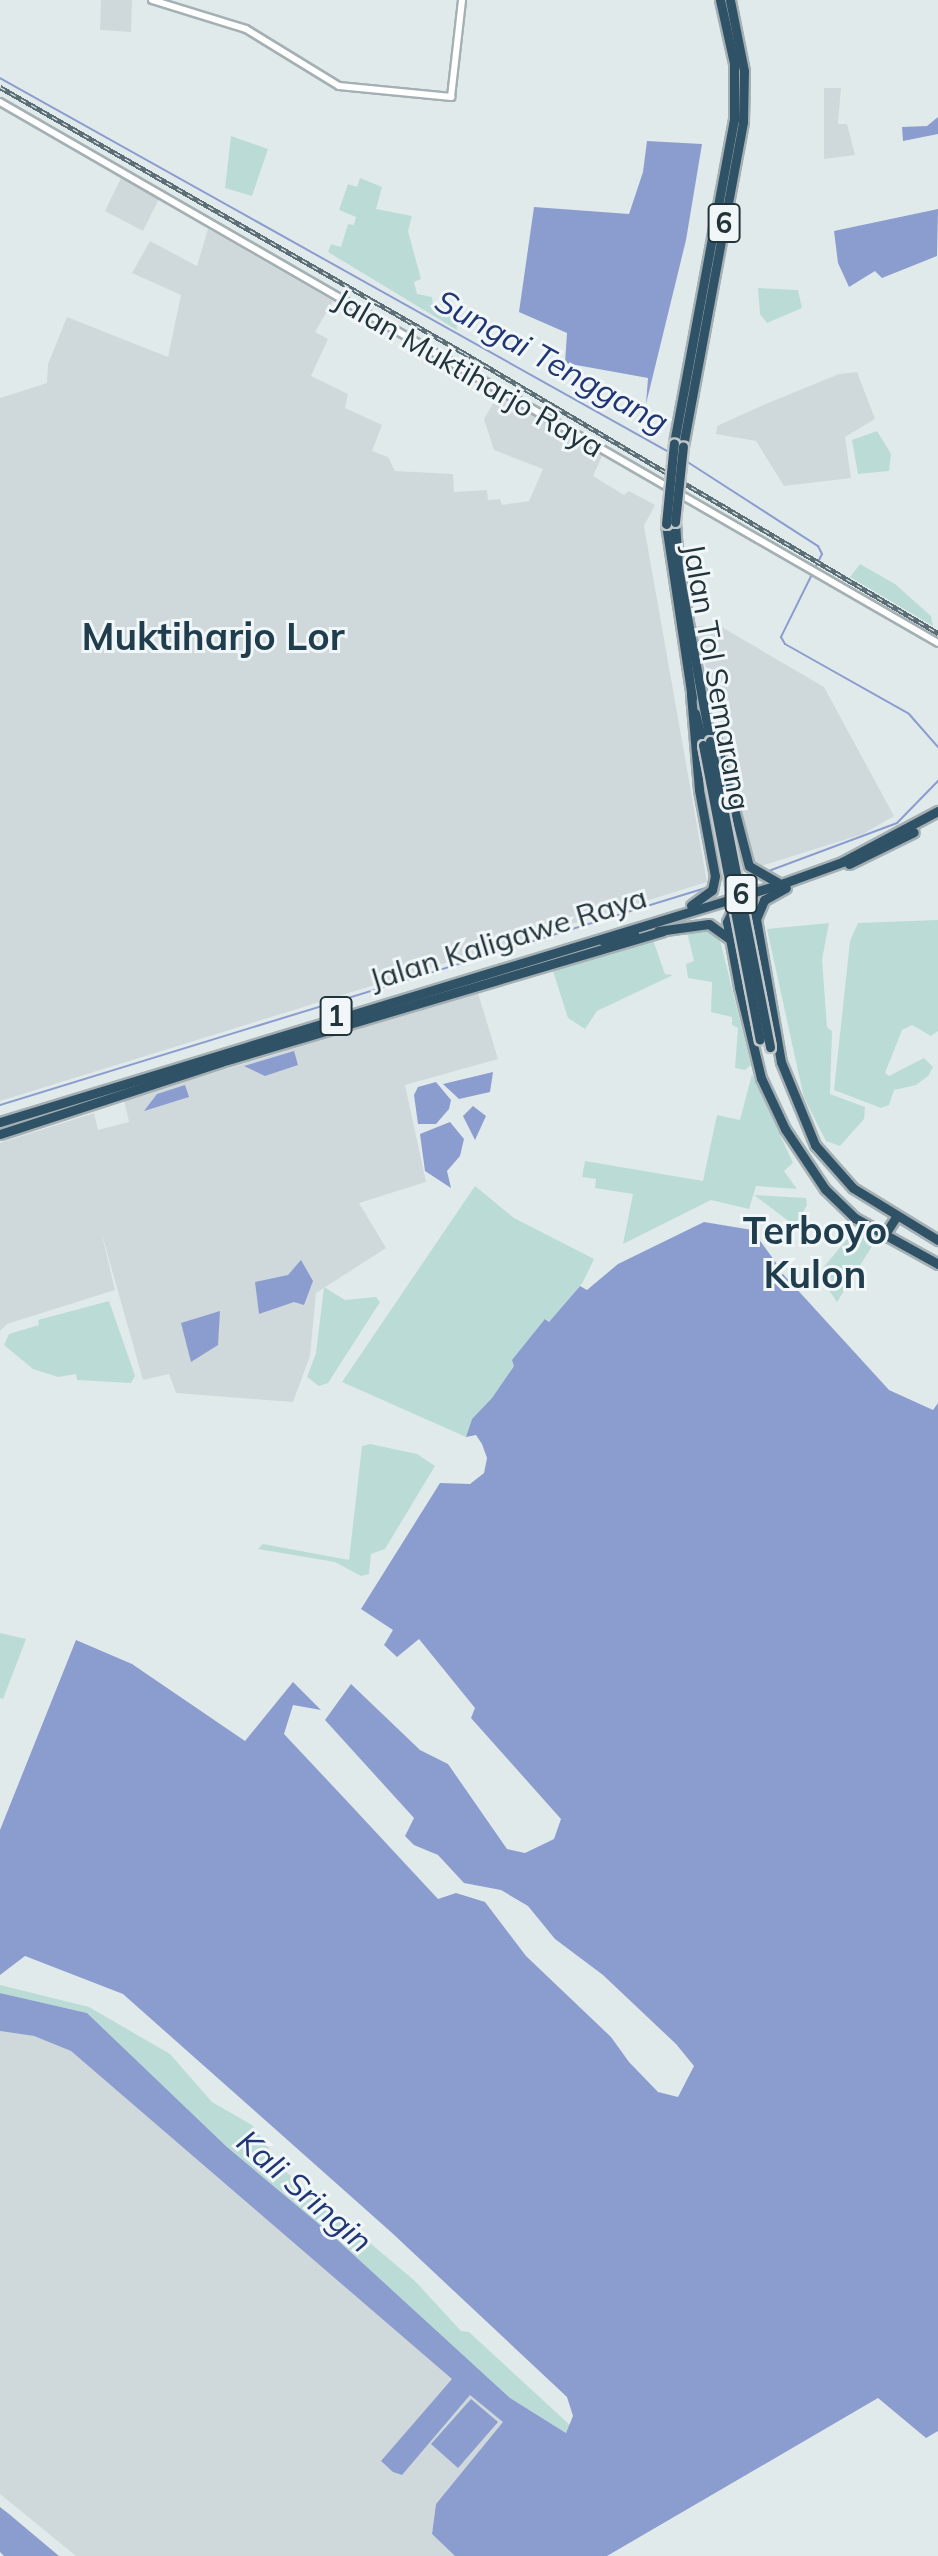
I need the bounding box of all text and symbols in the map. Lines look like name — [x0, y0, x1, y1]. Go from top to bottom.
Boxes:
road number: 6 — [706, 199, 742, 247]
street label: Jalan Muktiharjo Raya — [328, 281, 610, 465]
water label: Sungai Tenggang — [429, 281, 675, 441]
street label: Jalan Tol Semarang — [676, 541, 758, 813]
district label: Muktiharjo Lor — [81, 614, 345, 660]
road number: 6 — [723, 870, 759, 918]
street label: Jalan Kaligawe Raya — [365, 879, 651, 997]
road number: 1 — [318, 992, 354, 1040]
district label: Terboyo Kulon — [743, 1208, 887, 1298]
water label: Kali Sringin — [230, 2122, 380, 2260]

